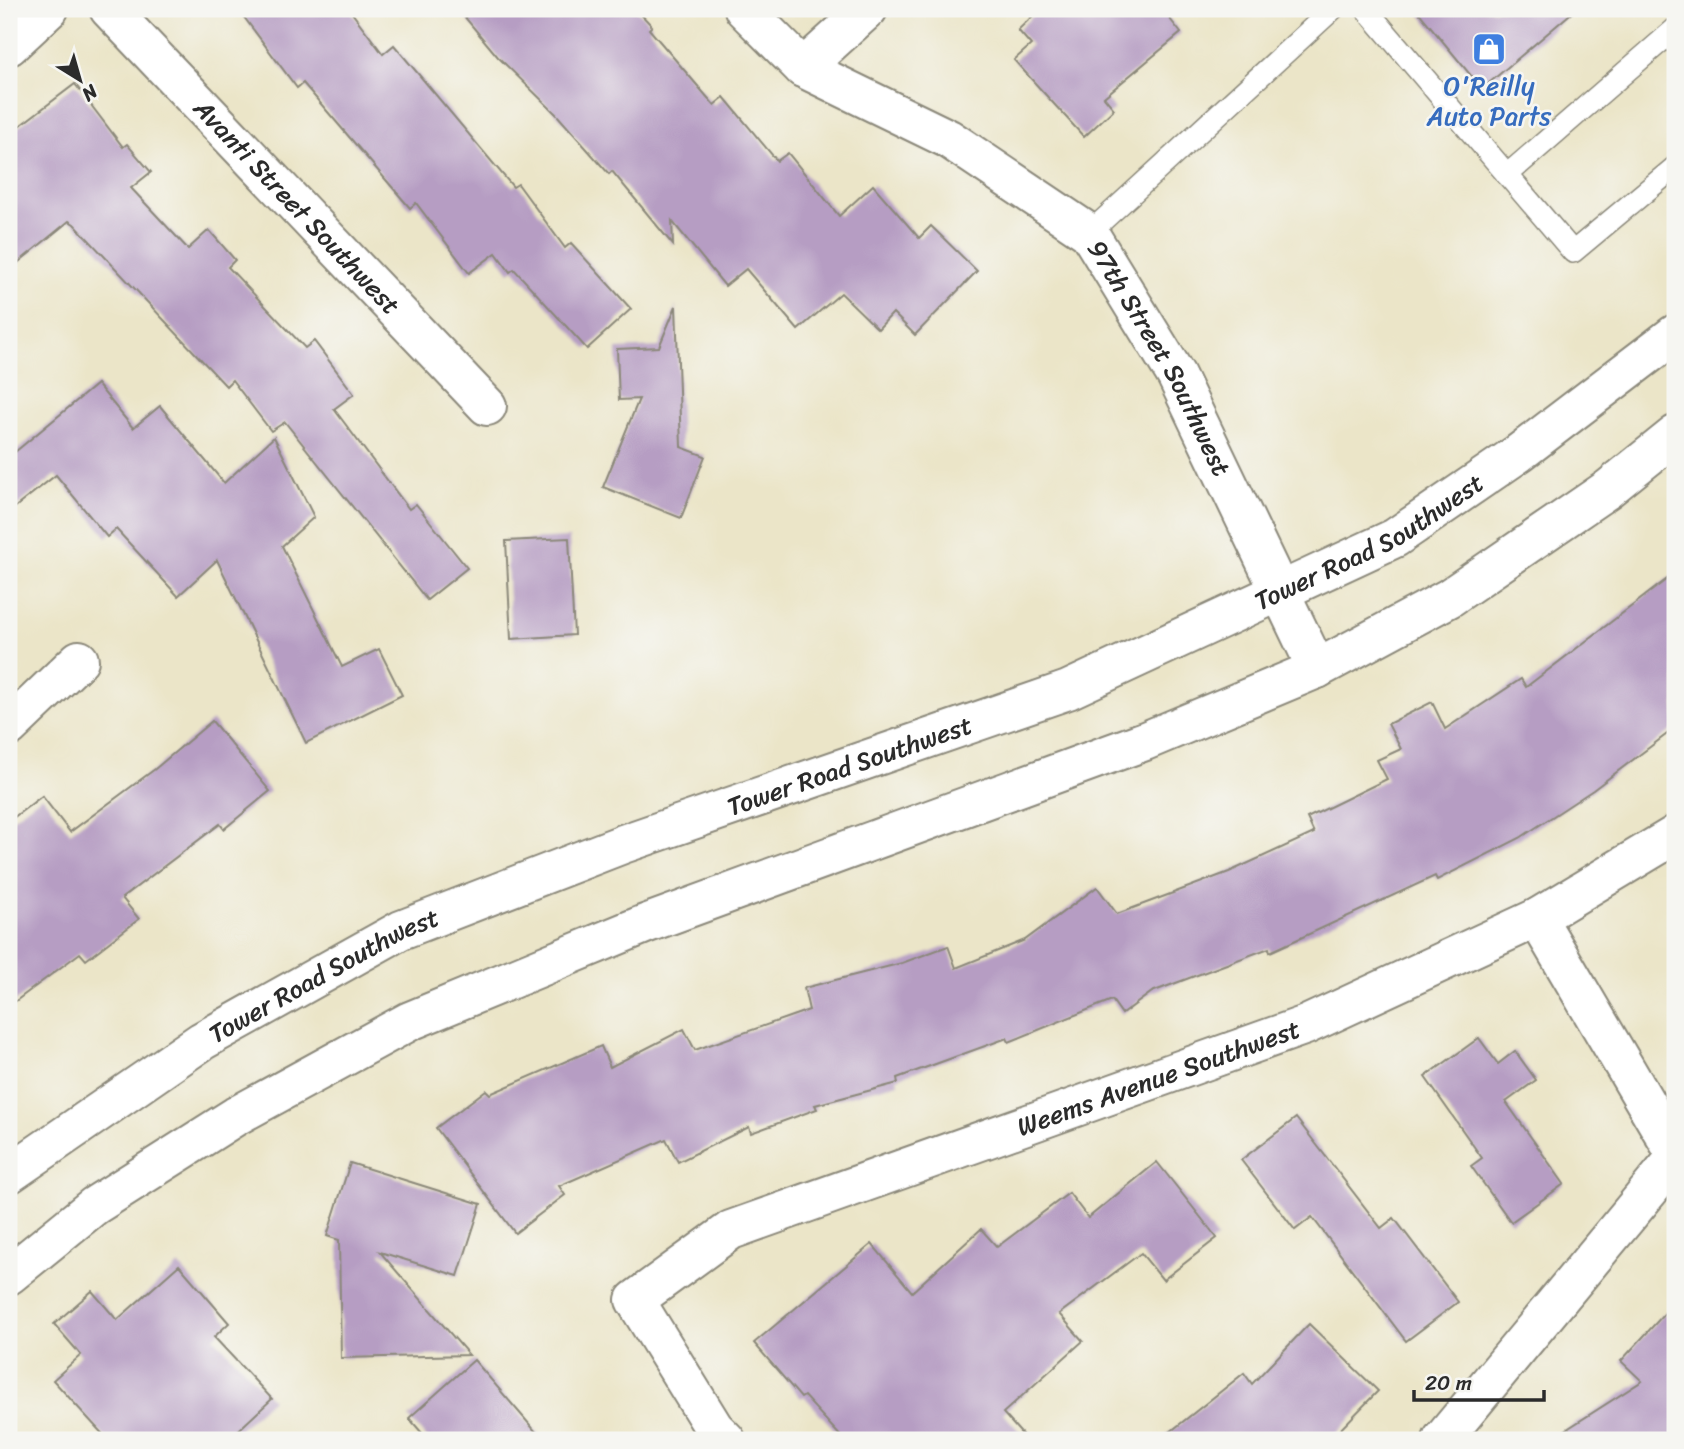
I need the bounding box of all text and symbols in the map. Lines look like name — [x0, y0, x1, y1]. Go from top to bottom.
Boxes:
shop icon: O'Reilly Auto Parts — [1470, 30, 1508, 68]
north arrow — [46, 46, 116, 116]
place label: O'Reilly Auto Parts — [1426, 63, 1552, 139]
text: N — [74, 75, 106, 111]
street label: Avanti Street Southwest — [182, 87, 412, 326]
street label: 97th Street Southwest — [1075, 230, 1244, 484]
street label: Tower Road Southwest — [1246, 460, 1494, 623]
street label: Tower Road Southwest — [721, 702, 978, 829]
street label: Tower Road Southwest — [200, 894, 446, 1056]
street label: Weems Avenue Southwest — [1010, 1006, 1307, 1149]
scale bar — [1414, 1358, 1544, 1402]
text: 20 m — [1425, 1364, 1472, 1402]

